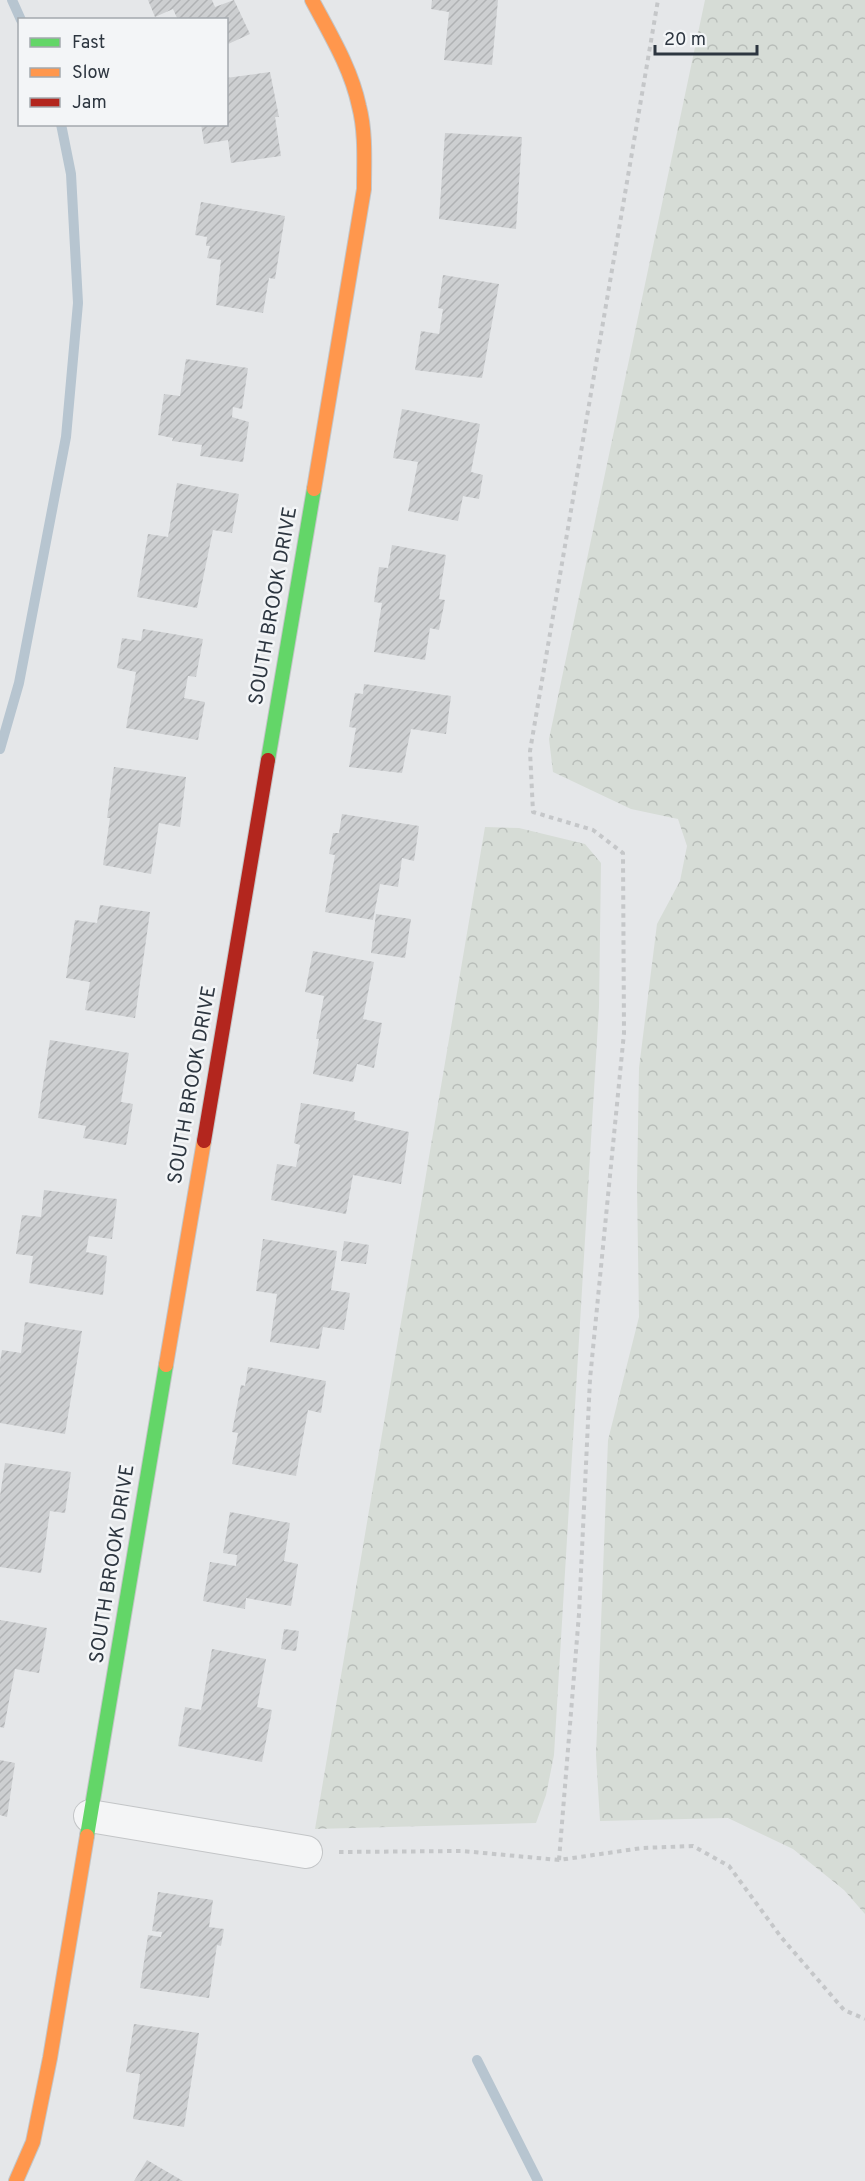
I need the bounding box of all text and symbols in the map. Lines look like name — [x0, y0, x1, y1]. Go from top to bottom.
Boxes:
legend — [18, 18, 228, 126]
scale bar — [655, 18, 757, 56]
text: 20 m — [664, 29, 706, 52]
text: Fast — [72, 32, 105, 55]
text: Slow — [72, 62, 110, 85]
text: Jam — [72, 92, 107, 115]
street label: SOUTH BROOK DRIVE — [244, 505, 304, 707]
street label: SOUTH BROOK DRIVE — [163, 984, 223, 1186]
street label: SOUTH BROOK DRIVE — [84, 1463, 142, 1665]

